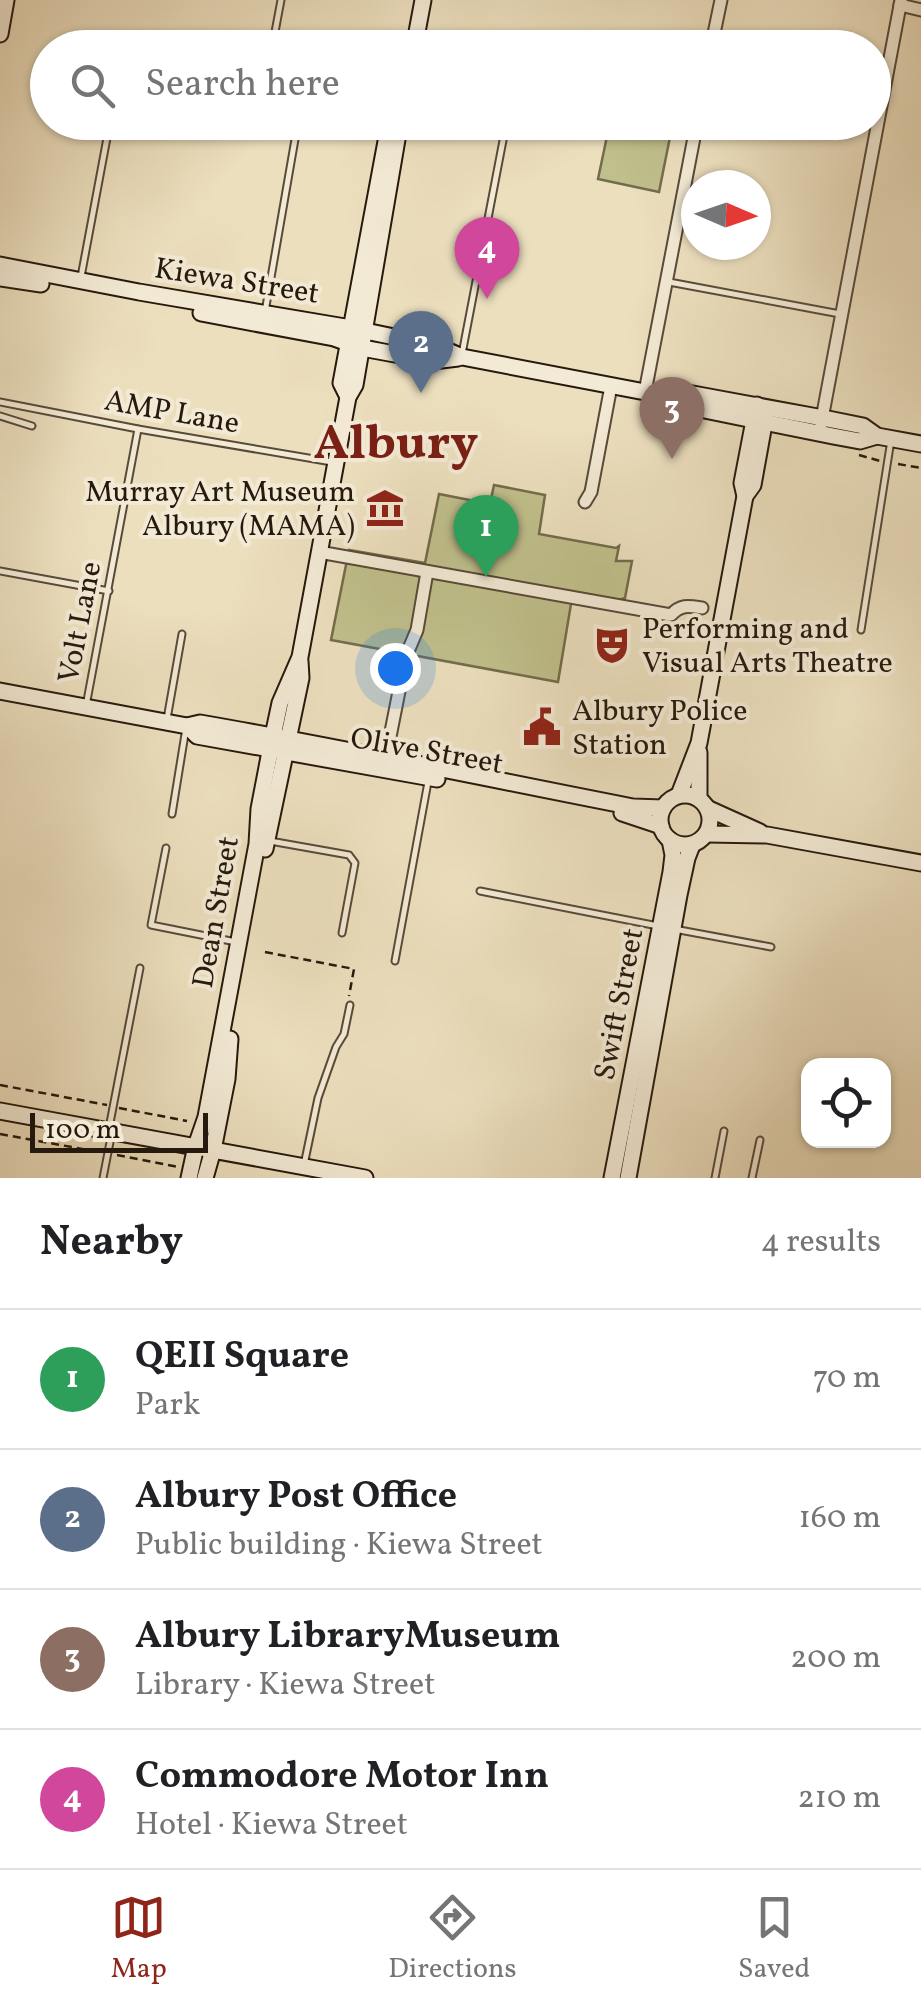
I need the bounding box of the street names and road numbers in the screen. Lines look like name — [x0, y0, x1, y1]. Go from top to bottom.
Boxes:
street label: Kiewa Street — [151, 248, 322, 316]
street label: AMP Lane — [101, 380, 242, 445]
street label: Volt Lane — [49, 558, 113, 687]
street label: Olive Street — [347, 718, 506, 786]
street label: Dean Street — [183, 833, 251, 992]
street label: Swift Street — [585, 925, 655, 1084]

